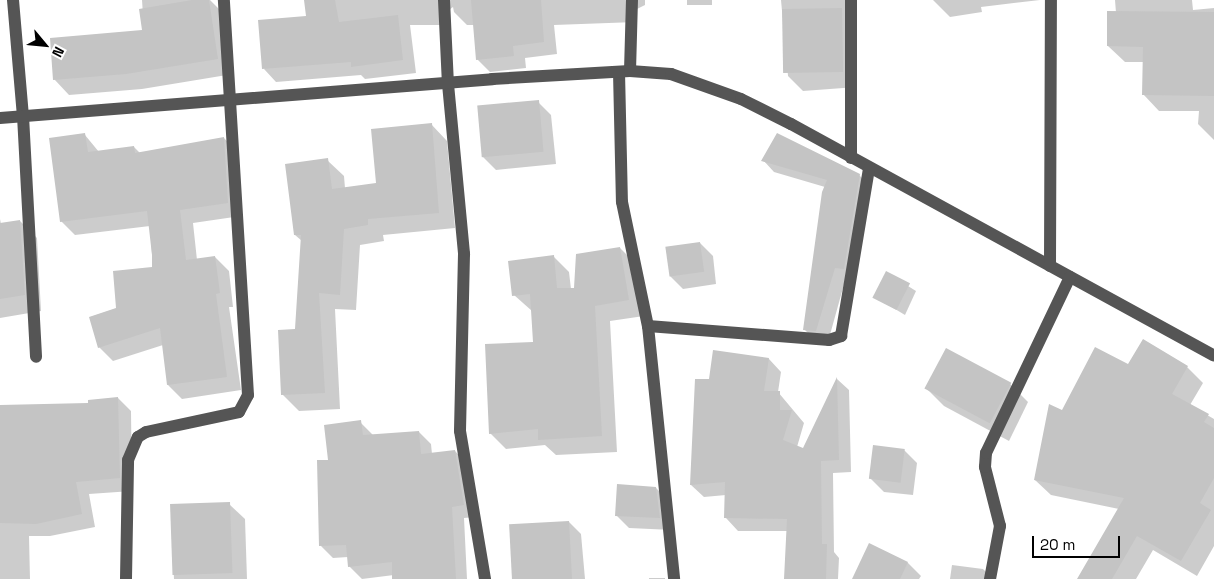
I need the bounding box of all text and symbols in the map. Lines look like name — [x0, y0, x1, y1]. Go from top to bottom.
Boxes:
north arrow — [20, 20, 70, 70]
text: N — [48, 44, 68, 60]
scale bar — [1034, 526, 1122, 558]
text: 20 m — [1040, 535, 1075, 554]

